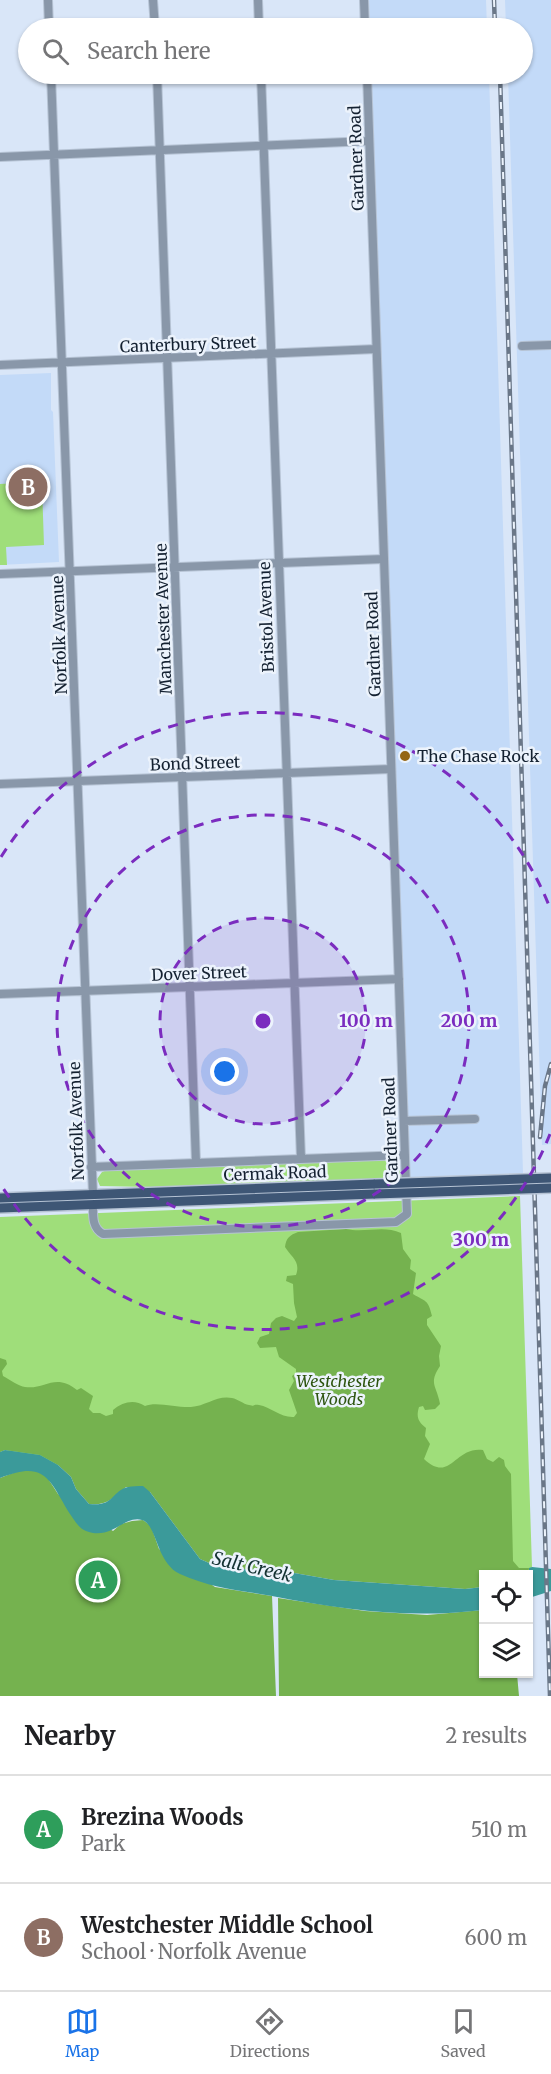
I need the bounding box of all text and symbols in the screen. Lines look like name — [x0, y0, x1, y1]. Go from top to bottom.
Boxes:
search box — [18, 18, 533, 84]
icon: search — [39, 35, 72, 68]
text: Search here — [87, 37, 210, 65]
street label: Gardner Road — [344, 105, 368, 211]
street label: Canterbury Street — [119, 332, 257, 356]
pin: B — [9, 464, 48, 510]
street label: Manchester Avenue — [150, 543, 176, 695]
street label: Bristol Avenue — [254, 561, 278, 673]
street label: Norfolk Avenue — [47, 575, 71, 695]
street label: Gardner Road — [361, 591, 385, 697]
place label: The Chase Rock — [417, 746, 540, 766]
marker: The Chase Rock — [398, 749, 412, 763]
street label: Bond Street — [150, 751, 241, 775]
street label: Dover Street — [151, 961, 248, 985]
text: 100 m — [339, 1009, 393, 1032]
text: 200 m — [441, 1009, 497, 1032]
centre of rings — [253, 1011, 273, 1031]
your location — [210, 1057, 239, 1086]
street label: Norfolk Avenue — [64, 1061, 88, 1181]
street label: Gardner Road — [378, 1077, 402, 1183]
street label: Cermak Road — [223, 1161, 327, 1185]
text: 300 m — [453, 1228, 509, 1251]
park label: Westchester Woods — [296, 1371, 382, 1409]
water label: Salt Creek — [210, 1546, 294, 1587]
pin: A — [78, 1558, 118, 1602]
map controls — [479, 1570, 533, 1678]
button: locate — [479, 1570, 533, 1624]
button: layers — [479, 1624, 533, 1678]
text: Nearby — [24, 1719, 116, 1752]
text: 2 results — [445, 1723, 527, 1748]
text: Brezina Woods — [81, 1803, 244, 1831]
text: A — [36, 1817, 51, 1842]
text: 510 m — [471, 1817, 527, 1842]
text: Park — [81, 1831, 125, 1856]
text: Westchester Middle School — [81, 1911, 373, 1939]
text: B — [37, 1925, 50, 1950]
text: 600 m — [464, 1925, 527, 1950]
text: School · Norfolk Avenue — [81, 1939, 306, 1964]
tab: Map — [65, 2005, 99, 2061]
tab: Directions — [230, 2005, 310, 2061]
tab: Saved — [440, 2005, 486, 2061]

